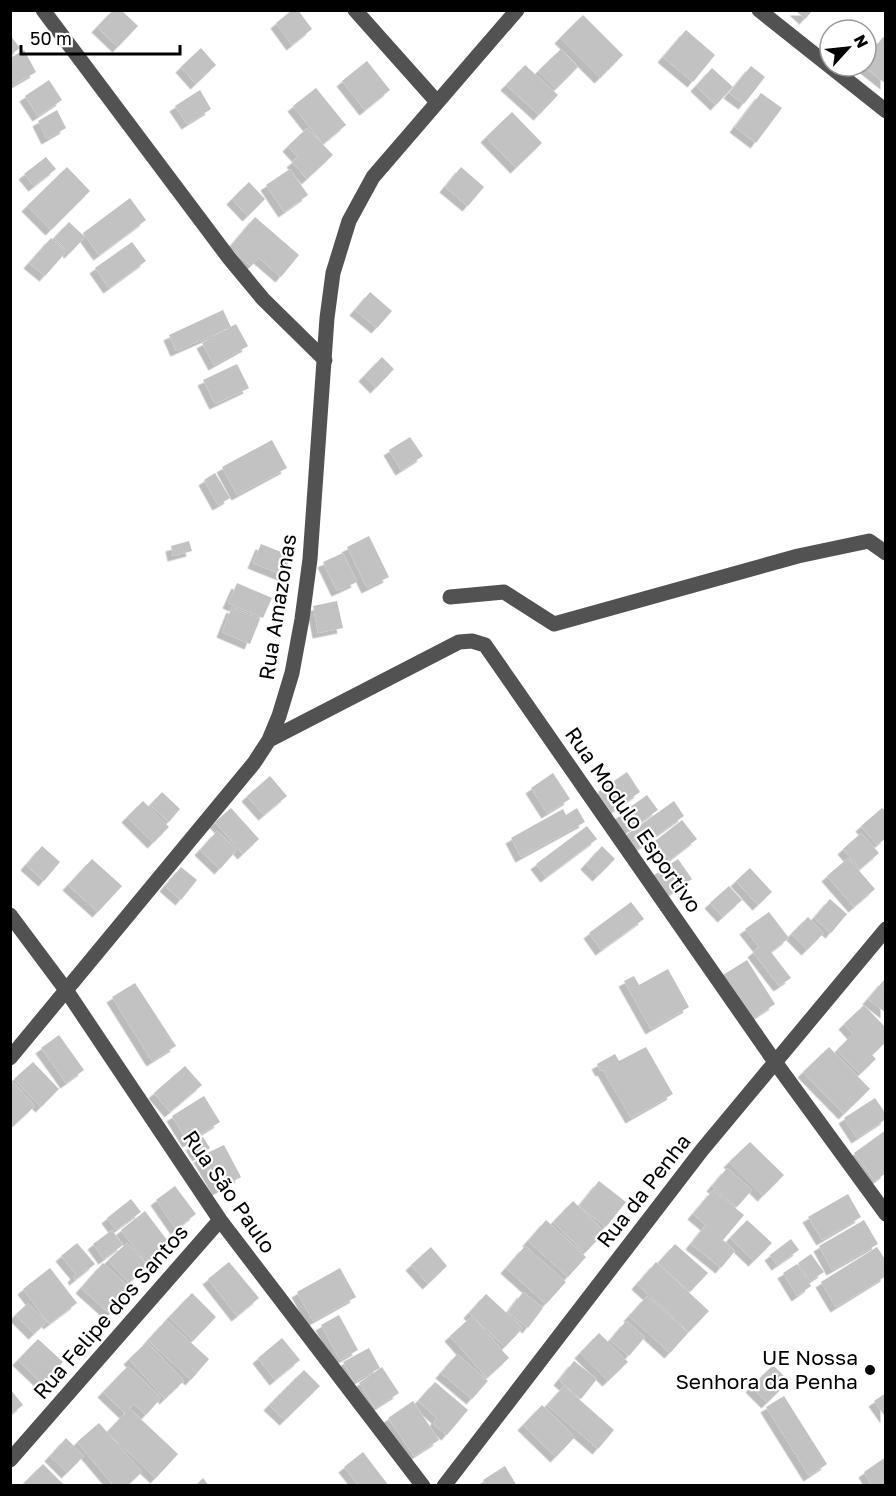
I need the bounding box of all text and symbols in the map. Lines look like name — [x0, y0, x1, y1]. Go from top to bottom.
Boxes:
scale bar — [21, 18, 180, 56]
north arrow — [818, 18, 878, 78]
text: 50 m — [30, 27, 72, 49]
text: N — [850, 31, 873, 51]
street label: Rua Amazonas — [253, 532, 301, 682]
street label: Rua Modulo Esportivo — [560, 722, 708, 917]
street label: Rua São Paulo — [178, 1125, 282, 1258]
street label: Rua da Penha — [591, 1128, 696, 1252]
street label: Rua Felipe dos Santos — [27, 1219, 193, 1404]
place label: UE Nossa Senhora da Penha — [675, 1344, 858, 1394]
marker: UE Nossa Senhora da Penha — [863, 1363, 877, 1377]

